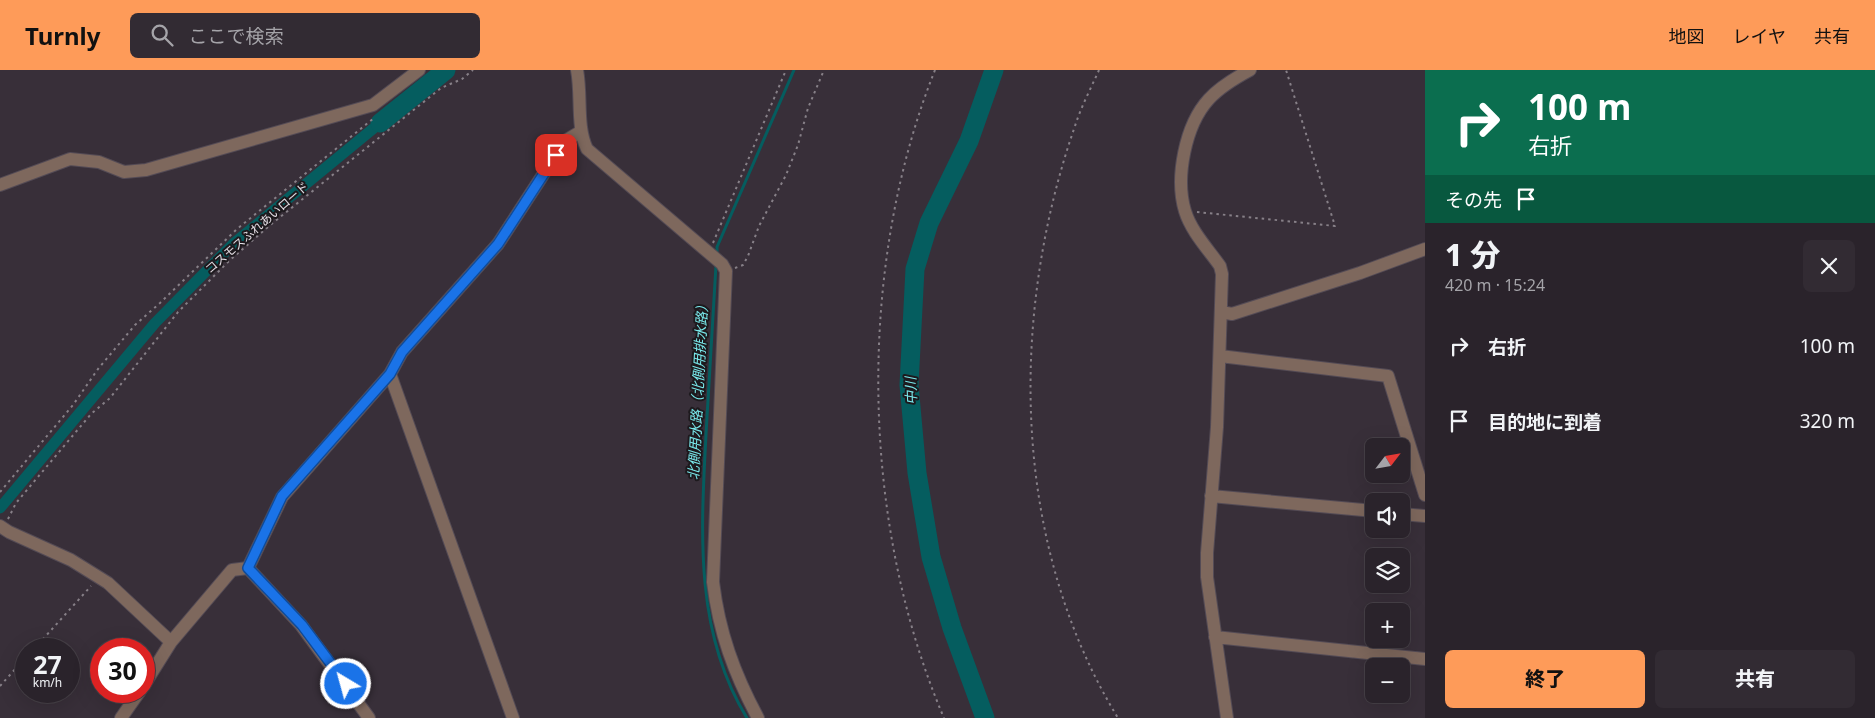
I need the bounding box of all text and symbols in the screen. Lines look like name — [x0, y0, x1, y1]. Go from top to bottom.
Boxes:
search box — [130, 13, 480, 58]
text: Turnly — [25, 19, 100, 52]
icon: search — [148, 21, 176, 49]
text: ここで検索 — [188, 23, 283, 49]
text: 地図 — [1669, 24, 1705, 48]
text: レイヤ — [1733, 24, 1786, 48]
text: 共有 — [1814, 24, 1850, 48]
text: 100 m — [1528, 83, 1631, 130]
icon: right — [1445, 90, 1510, 155]
text: 右折 — [1528, 130, 1572, 160]
pin — [535, 134, 577, 176]
icon: arrive — [542, 141, 570, 169]
street label: コスモスふれあいロード — [201, 178, 312, 277]
icon: arrive — [1512, 185, 1540, 213]
text: その先 — [1445, 187, 1502, 213]
text: 1 分 — [1445, 234, 1500, 275]
button: close — [1803, 240, 1855, 292]
text: 420 m · 15:24 — [1445, 274, 1545, 296]
water label: 北側用水路（北側用排水路） — [683, 298, 712, 480]
icon: right — [1445, 332, 1473, 360]
text: 100 m — [1800, 333, 1855, 359]
text: 右折 — [1488, 334, 1526, 360]
water label: 中川 — [900, 375, 920, 405]
icon: arrive — [1445, 407, 1473, 435]
text: 320 m — [1800, 408, 1855, 434]
text: 目的地に到着 — [1488, 409, 1602, 435]
north arrow — [1365, 438, 1410, 482]
map controls — [1365, 438, 1410, 703]
button: sound — [1365, 493, 1410, 538]
button: layers — [1365, 548, 1410, 593]
button: + — [1365, 603, 1410, 648]
speed limit sign: 30 — [90, 638, 155, 703]
text: 27 — [33, 647, 62, 681]
button: 終了 — [1445, 650, 1645, 708]
button: 共有 — [1655, 650, 1855, 708]
position arrow — [319, 657, 371, 709]
button: − — [1365, 658, 1410, 703]
text: km/h — [33, 674, 62, 691]

